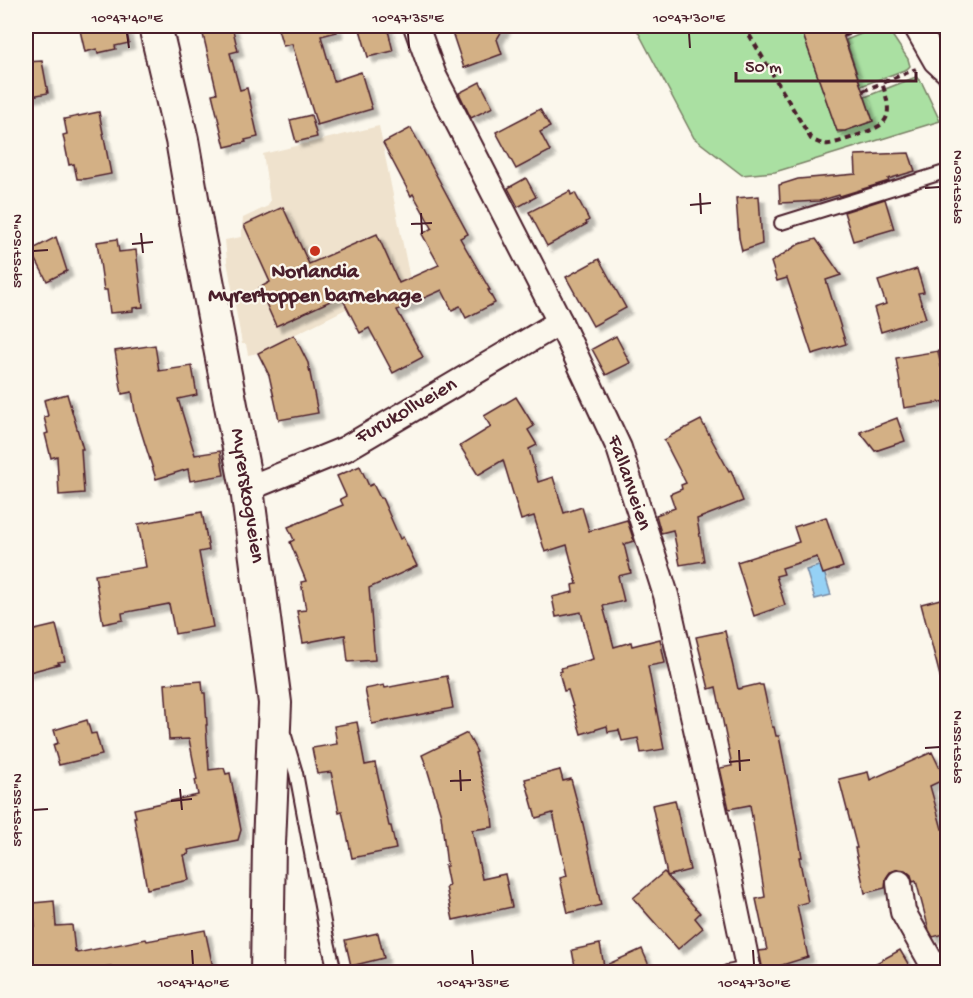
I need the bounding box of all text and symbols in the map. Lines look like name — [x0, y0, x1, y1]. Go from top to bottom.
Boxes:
text: 10°47'40"E — [90, 10, 163, 28]
text: 10°47'35"E — [371, 10, 444, 28]
text: 10°47'30"E — [652, 10, 726, 28]
scale bar — [736, 45, 916, 83]
text: 50 m — [745, 58, 782, 79]
text: 59°57'50"N — [949, 150, 967, 224]
text: 59°57'50"N — [9, 214, 27, 288]
marker: Norlandia Myrertoppen barnehage — [308, 244, 322, 258]
place label: Norlandia Myrertoppen barnehage — [208, 261, 423, 310]
street label: Furukollveien — [351, 373, 462, 452]
street label: Myrerskogveien — [223, 427, 269, 565]
street label: Fallanveien — [600, 431, 656, 534]
text: 59°57'55"N — [949, 710, 967, 784]
text: 59°57'55"N — [9, 773, 27, 847]
text: 10°47'40"E — [156, 975, 229, 993]
text: 10°47'35"E — [436, 975, 509, 993]
text: 10°47'30"E — [717, 975, 791, 993]

